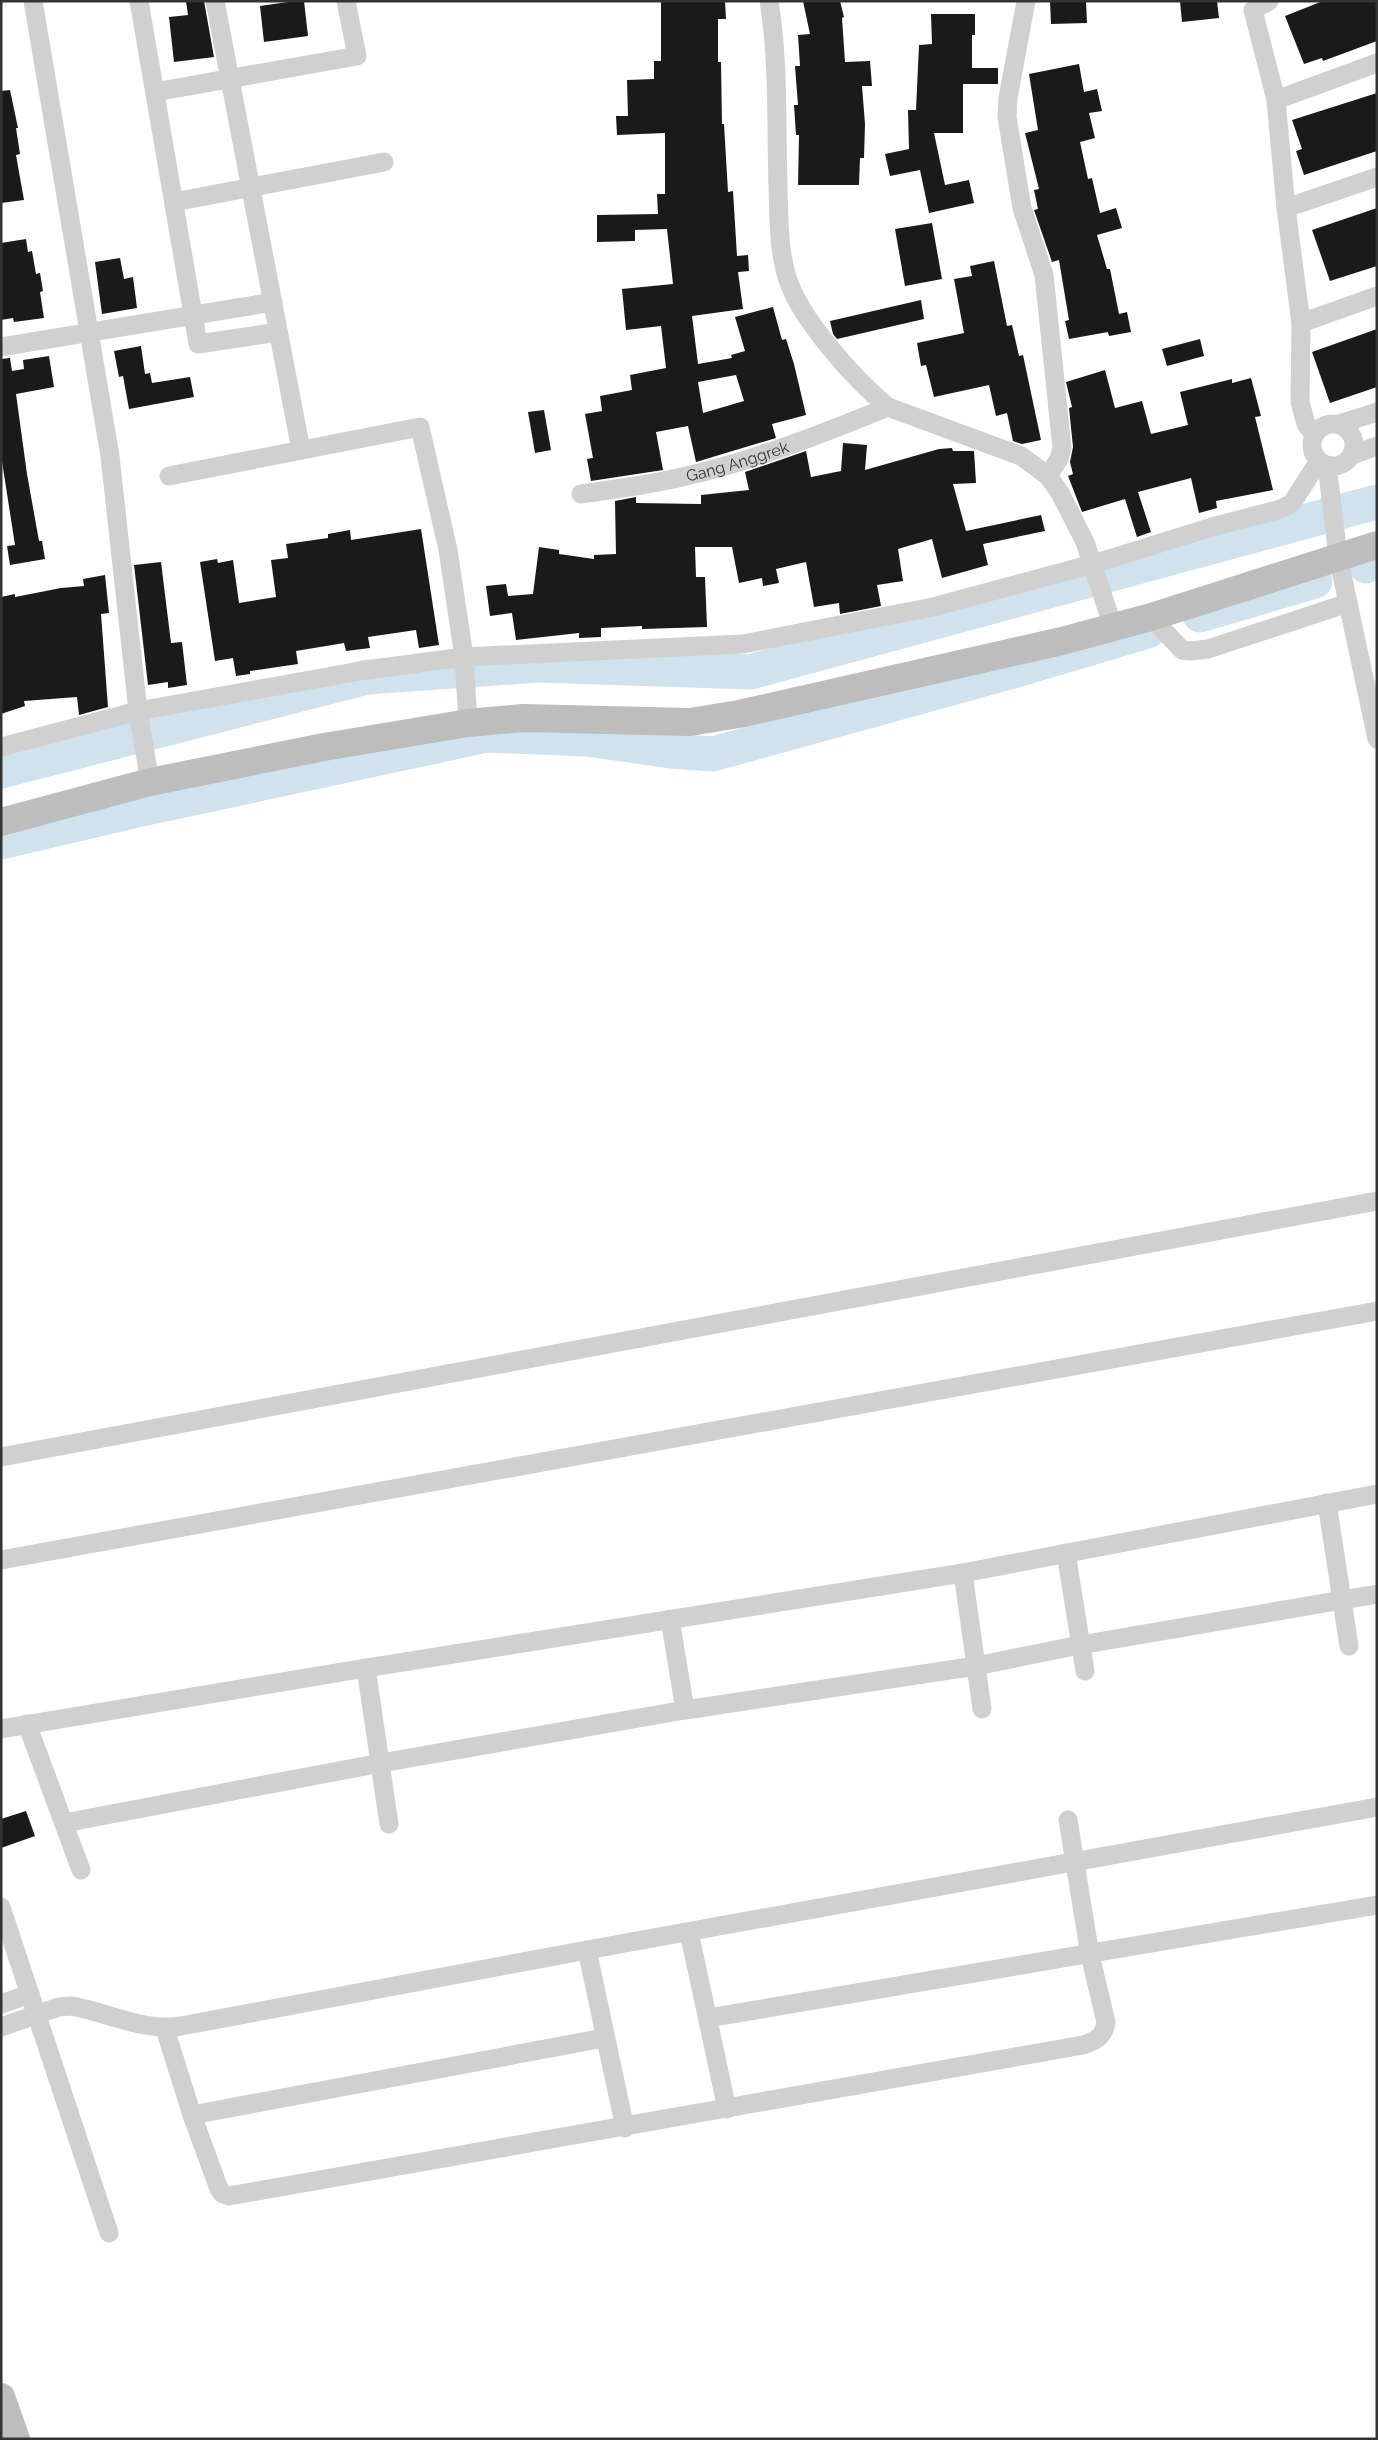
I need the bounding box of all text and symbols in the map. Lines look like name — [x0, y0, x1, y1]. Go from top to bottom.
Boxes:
street label: Gang Anggrek — [684, 437, 792, 485]

